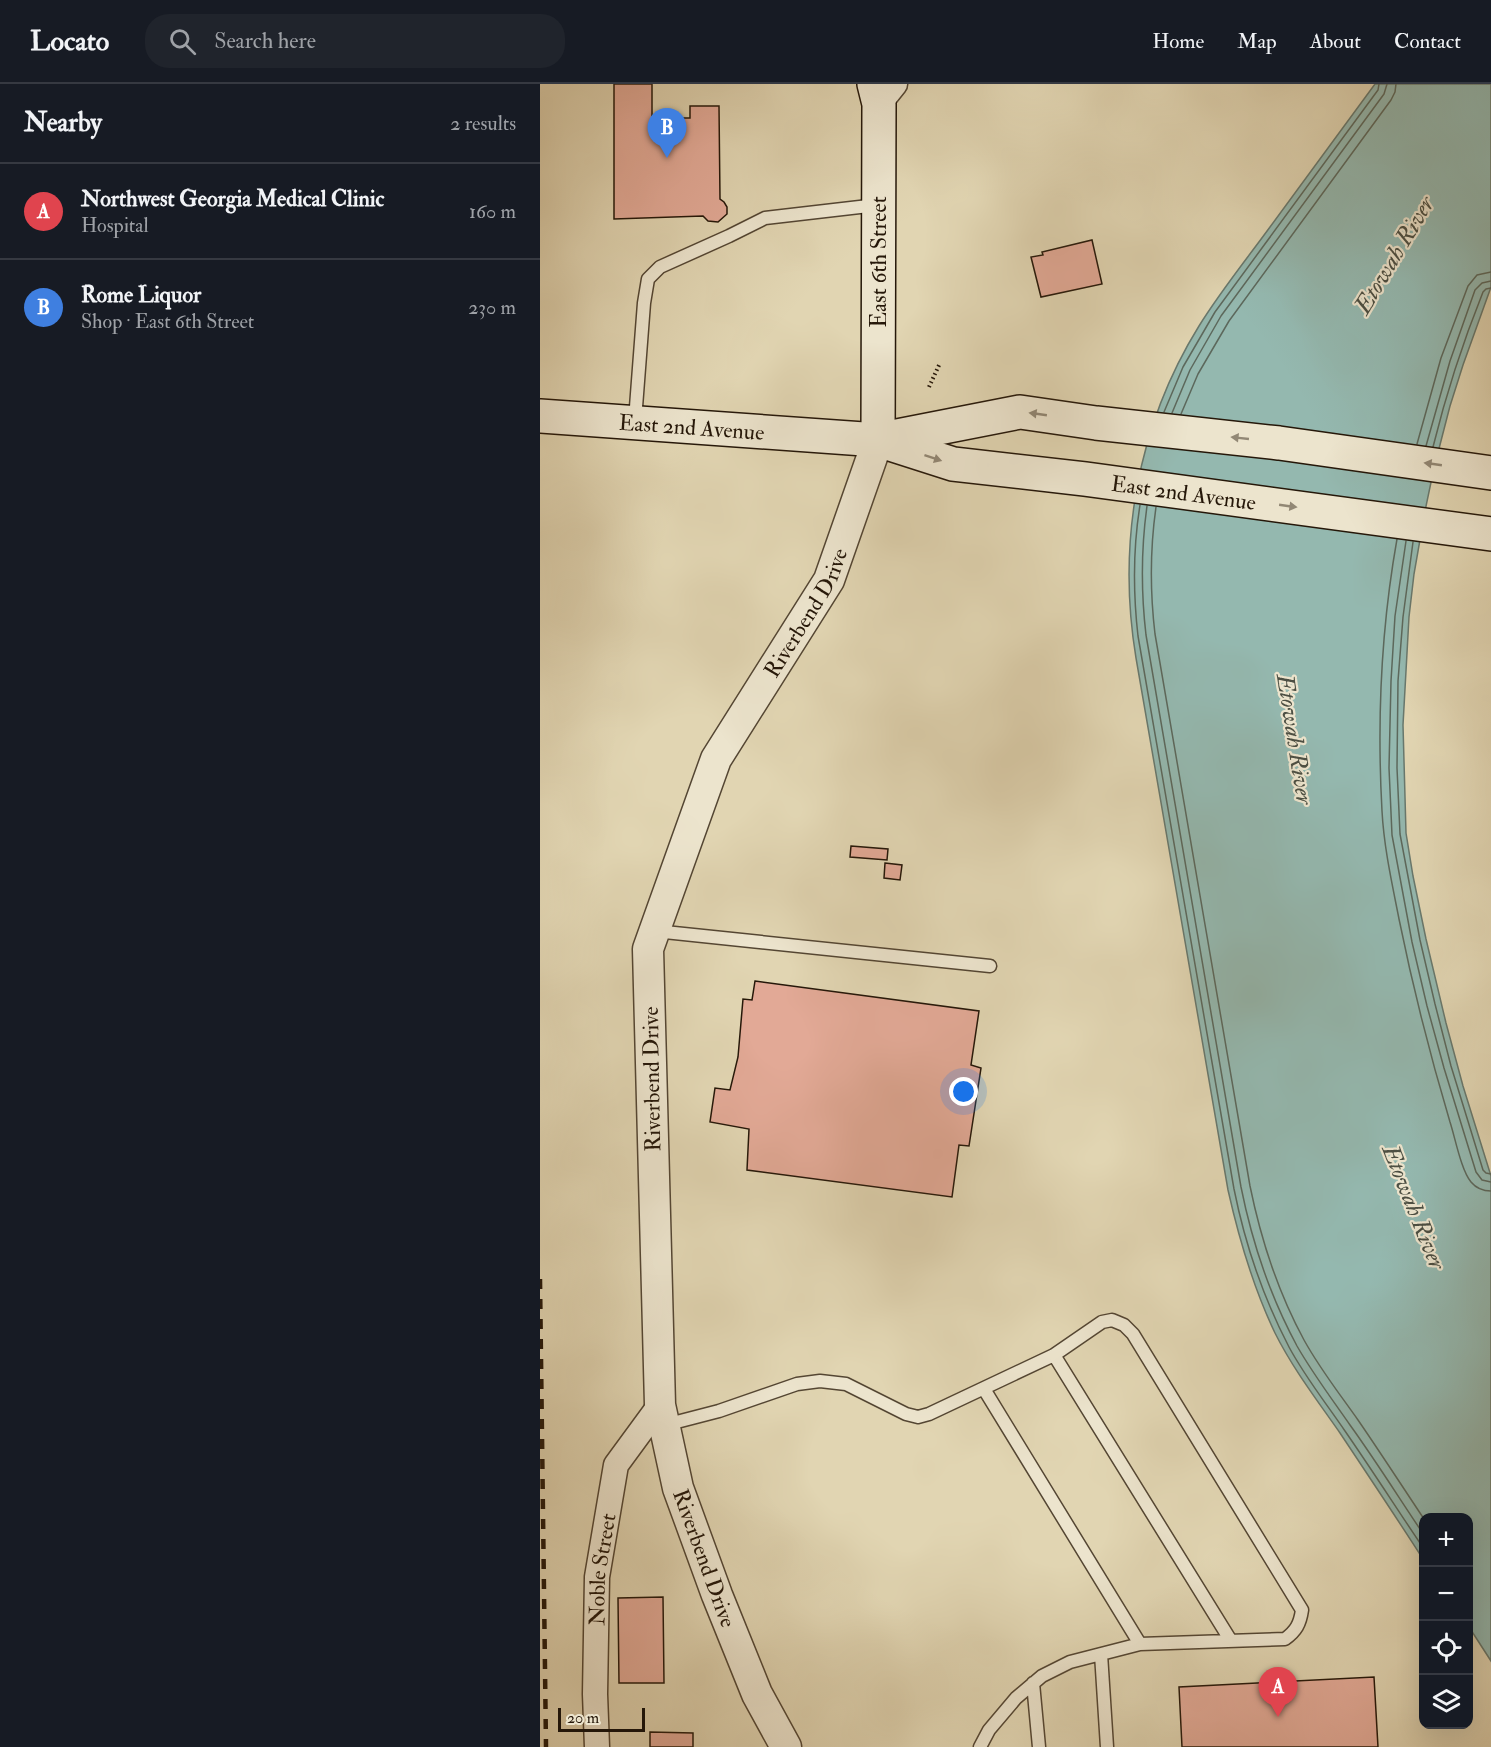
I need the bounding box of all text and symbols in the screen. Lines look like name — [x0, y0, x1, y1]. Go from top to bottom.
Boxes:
search box — [145, 14, 565, 68]
text: Locato — [30, 24, 109, 59]
icon: search — [166, 25, 199, 58]
text: Search here — [214, 27, 316, 55]
text: Home — [1152, 28, 1204, 55]
text: Map — [1237, 28, 1277, 55]
text: About — [1310, 28, 1361, 55]
text: Contact — [1394, 28, 1461, 55]
text: Nearby — [24, 107, 102, 139]
pin: B — [648, 109, 686, 158]
text: 2 results — [450, 111, 516, 136]
text: Northwest Georgia Medical Clinic — [81, 185, 384, 213]
water label: Etowah River — [1346, 190, 1442, 321]
street label: East 6th Street — [865, 196, 893, 328]
text: A — [37, 199, 50, 224]
text: 160 m — [469, 199, 516, 224]
text: Hospital — [81, 213, 149, 238]
text: Rome Liquor — [81, 281, 201, 309]
text: B — [37, 295, 50, 320]
text: 230 m — [468, 295, 516, 320]
text: Shop · East 6th Street — [81, 309, 254, 334]
street label: East 2nd Avenue — [618, 409, 765, 447]
one-way arrow — [1028, 410, 1047, 419]
one-way arrow — [1230, 433, 1249, 443]
one-way arrow — [924, 454, 942, 463]
one-way arrow — [1423, 460, 1442, 469]
street label: East 2nd Avenue — [1109, 470, 1258, 517]
one-way arrow — [1279, 502, 1298, 511]
street label: Riverbend Drive — [758, 545, 854, 683]
water label: Etowah River — [1269, 670, 1320, 808]
street label: Riverbend Drive — [637, 1006, 667, 1152]
your location — [949, 1077, 978, 1106]
water label: Etowah River — [1374, 1138, 1453, 1275]
street label: Riverbend Drive — [666, 1485, 742, 1631]
street label: Noble Street — [583, 1511, 623, 1626]
map controls — [1419, 1513, 1473, 1729]
button: + — [1419, 1513, 1473, 1567]
button: − — [1419, 1567, 1473, 1621]
button: locate — [1419, 1621, 1473, 1675]
pin: A — [1258, 1668, 1298, 1717]
button: layers — [1419, 1675, 1473, 1729]
scale bar — [558, 1705, 645, 1732]
text: 20 m — [567, 1708, 599, 1728]

